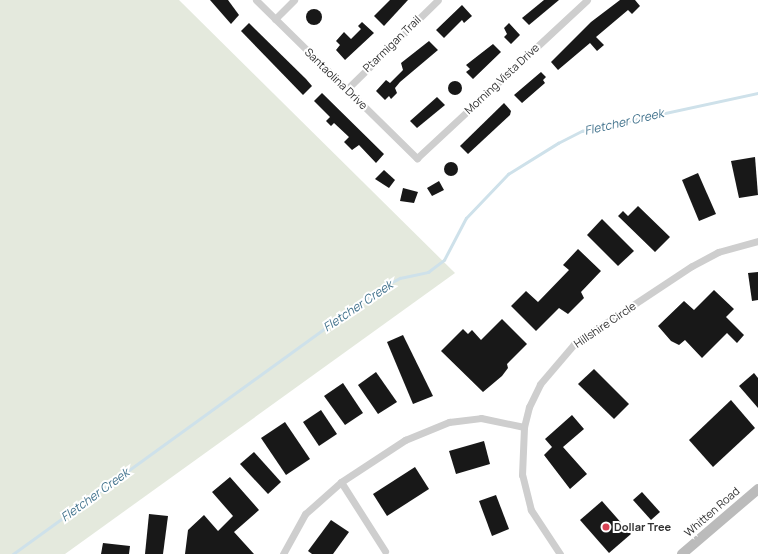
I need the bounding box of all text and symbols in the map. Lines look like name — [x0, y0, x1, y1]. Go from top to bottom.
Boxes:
street label: Ptarmigan Trail — [360, 13, 424, 75]
street label: Morning Vista Drive — [462, 41, 542, 117]
street label: Santaolina Drive — [302, 46, 370, 112]
water label: Fletcher Creek — [583, 106, 665, 138]
water label: Fletcher Creek — [321, 277, 395, 335]
street label: Hillshire Circle — [572, 299, 638, 351]
water label: Fletcher Creek — [58, 465, 132, 525]
street label: Whitten Road — [682, 485, 742, 539]
place label: Dollar Tree — [614, 520, 671, 534]
marker: Dollar Tree — [601, 522, 611, 532]

